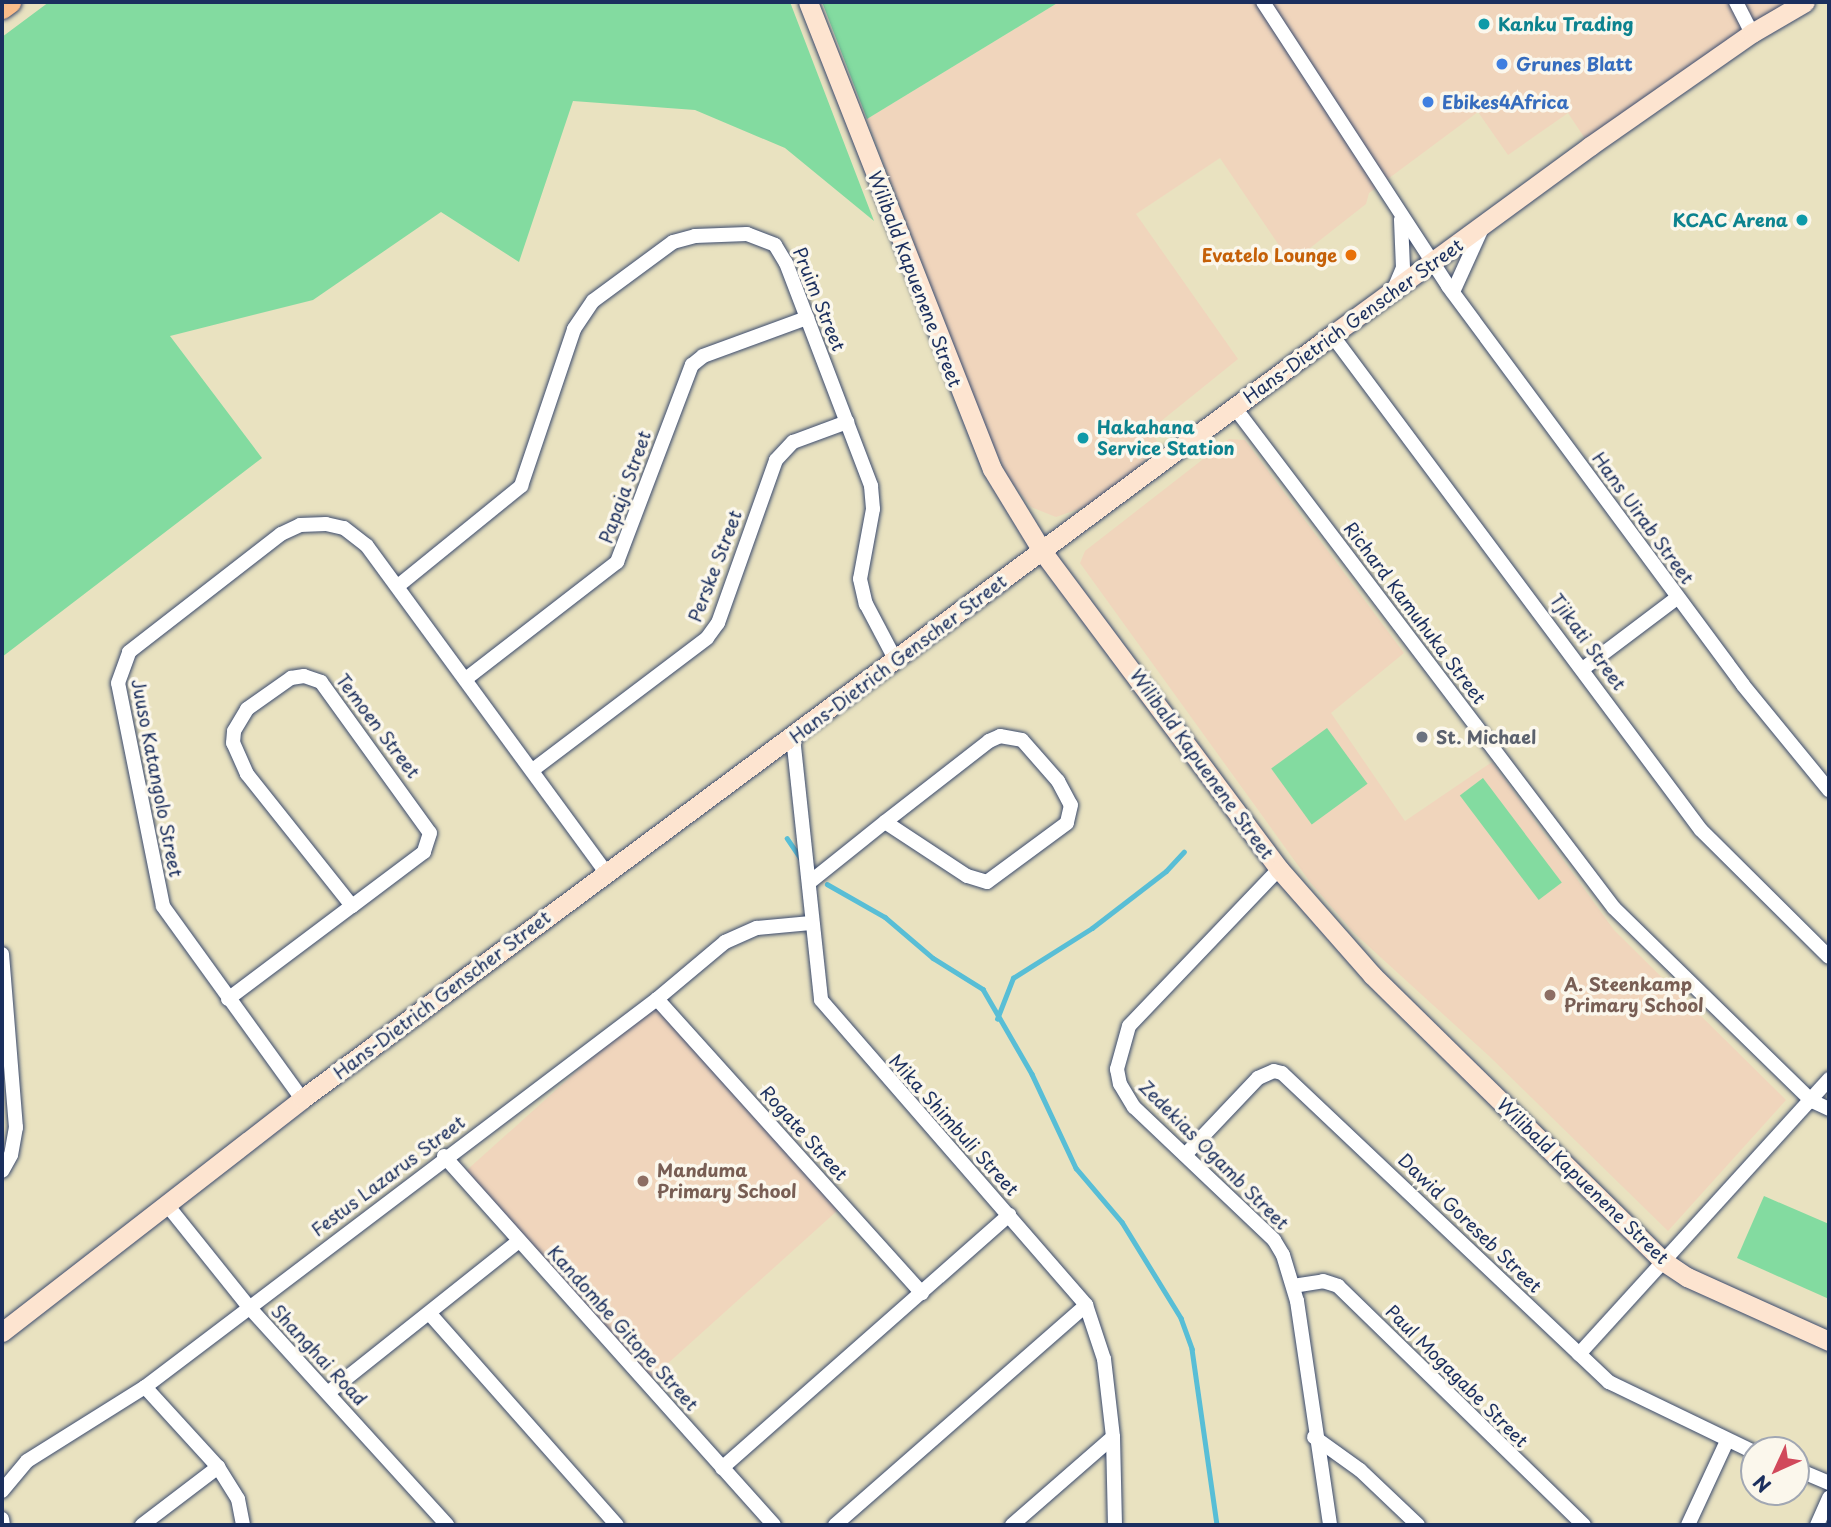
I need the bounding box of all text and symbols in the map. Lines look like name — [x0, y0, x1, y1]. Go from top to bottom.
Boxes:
place label: Kanku Trading — [1498, 13, 1634, 35]
marker: Kanku Trading — [1476, 16, 1492, 32]
place label: Grunes Blatt — [1516, 53, 1634, 75]
marker: Grunes Blatt — [1494, 56, 1510, 72]
place label: Ebikes4Africa — [1442, 91, 1569, 113]
marker: Ebikes4Africa — [1420, 94, 1436, 110]
street label: Wilibald Kapuenene Street — [864, 167, 966, 391]
place label: KCAC Arena — [1673, 209, 1788, 231]
marker: KCAC Arena — [1794, 212, 1810, 228]
street label: Hans-Dietrich Genscher Street — [1239, 234, 1467, 408]
street label: Pruim Street — [788, 244, 850, 354]
place label: Evatelo Lounge — [1201, 244, 1337, 266]
marker: Evatelo Lounge — [1343, 247, 1359, 263]
place label: Hakahana Service Station — [1097, 417, 1236, 460]
street label: Papaja Street — [594, 427, 656, 547]
marker: Hakahana Service Station — [1075, 430, 1091, 446]
street label: Hans Uirab Street — [1588, 448, 1698, 588]
street label: Perske Street — [684, 507, 746, 625]
street label: Richard Kamuhuka Street — [1339, 517, 1491, 709]
street label: Hans-Dietrich Genscher Street — [785, 570, 1011, 748]
street label: Tjikati Street — [1545, 589, 1631, 695]
street label: Wilibald Kapuenene Street — [1125, 664, 1279, 864]
street label: Temoen Street — [332, 669, 424, 783]
street label: Juuso Katangolo Street — [127, 677, 187, 879]
place label: St. Michael — [1436, 726, 1536, 748]
marker: St. Michael — [1414, 729, 1430, 745]
street label: Hans-Dietrich Genscher Street — [329, 906, 555, 1084]
place label: A. Steenkamp Primary School — [1564, 974, 1704, 1016]
marker: A. Steenkamp Primary School — [1542, 987, 1558, 1003]
street label: Mika Shimbuli Street — [885, 1050, 1023, 1200]
street label: Zedekias Ogamb Street — [1134, 1075, 1294, 1235]
street label: Rogate Street — [756, 1081, 852, 1185]
street label: Wilibald Kapuenene Street — [1492, 1093, 1674, 1269]
street label: Festus Lazarus Street — [307, 1112, 469, 1240]
street label: Dawid Goreseb Street — [1394, 1149, 1546, 1297]
place label: Manduma Primary School — [657, 1160, 797, 1202]
marker: Manduma Primary School — [635, 1173, 651, 1189]
street label: Kandombe Gitope Street — [543, 1241, 703, 1415]
street label: Shanghai Road — [266, 1300, 372, 1410]
street label: Paul Mogagabe Street — [1381, 1300, 1533, 1452]
north arrow — [1740, 1436, 1810, 1506]
text: N — [1746, 1469, 1777, 1500]

